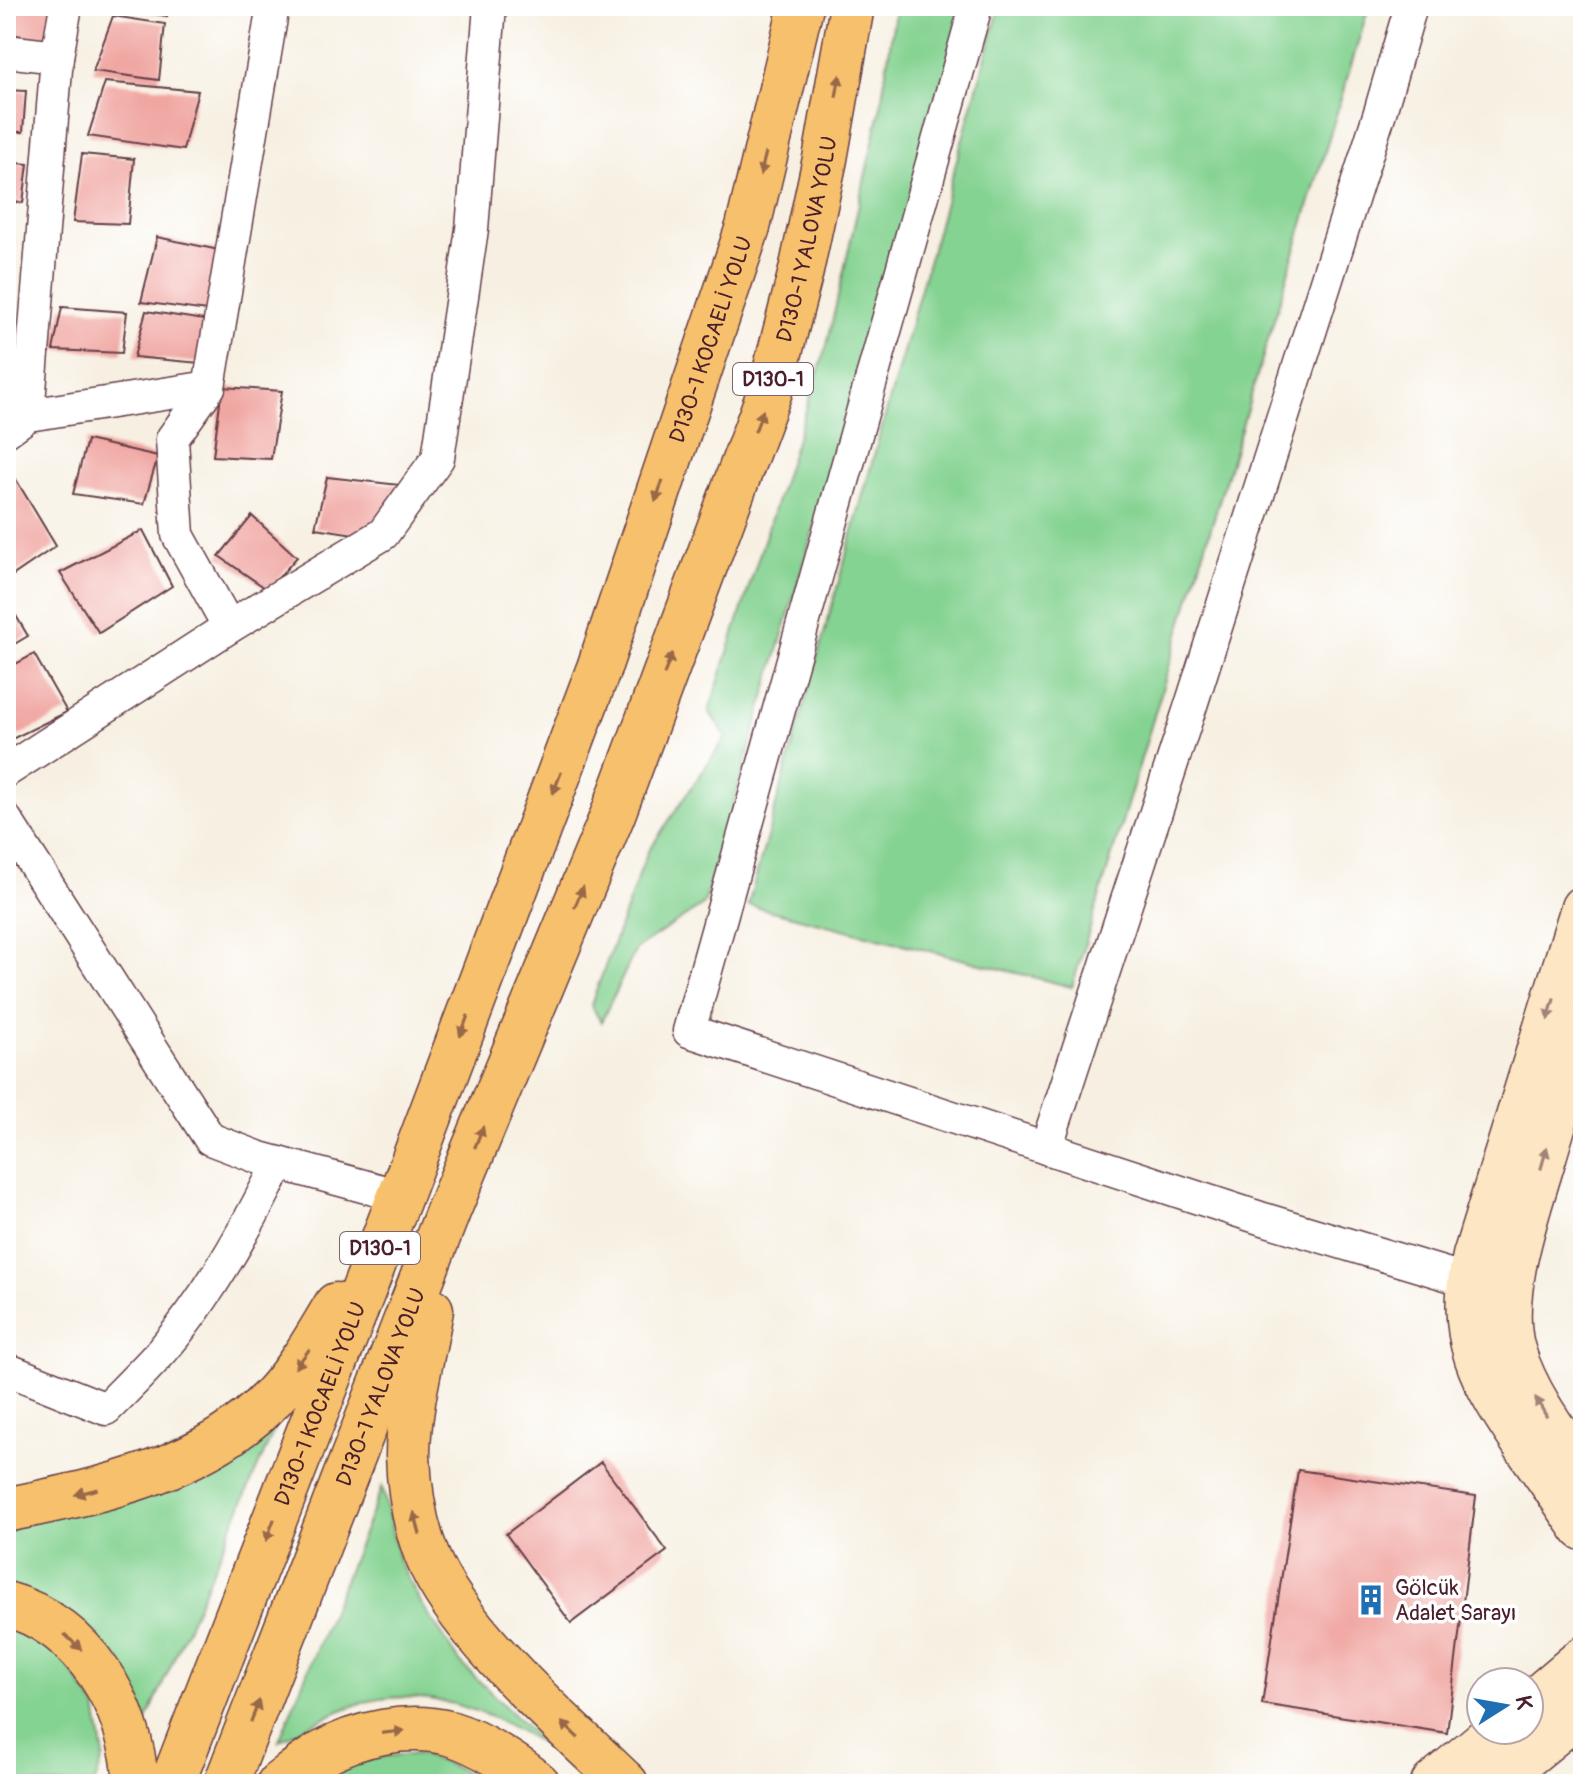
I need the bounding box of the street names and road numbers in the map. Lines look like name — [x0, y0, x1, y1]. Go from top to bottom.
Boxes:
street label: D130-1 YALOVA YOLU — [770, 134, 844, 345]
street label: D130-1 KOCAELİ YOLU — [663, 233, 759, 446]
road number: D130-1 — [733, 363, 813, 395]
road number: D130-1 — [340, 1232, 420, 1264]
street label: D130-1 YALOVA YOLU — [330, 1284, 432, 1490]
street label: D130-1 KOCAELİ YOLU — [268, 1298, 373, 1510]

